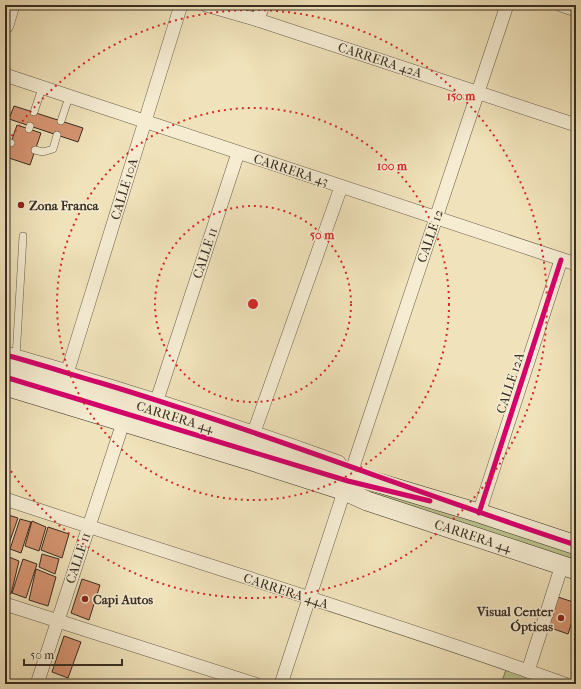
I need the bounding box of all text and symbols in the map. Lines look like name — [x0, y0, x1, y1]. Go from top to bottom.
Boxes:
street label: CARRERA 42A — [336, 39, 424, 81]
text: 150 m — [447, 89, 476, 103]
street label: CARRERA 43 — [252, 151, 330, 189]
street label: CALLE 10A — [108, 156, 141, 222]
text: 100 m — [377, 159, 408, 173]
place label: Zona Franca — [29, 198, 99, 213]
marker: Zona Franca — [16, 200, 26, 210]
street label: CALLE 12 — [414, 207, 446, 264]
street label: CALLE 11 — [190, 226, 220, 280]
text: 50 m — [310, 228, 335, 242]
centre of rings — [246, 297, 260, 311]
street label: CALLE 12A — [493, 350, 527, 415]
street label: CARRERA 44 — [135, 398, 216, 436]
street label: CARRERA 44 — [433, 517, 514, 556]
street label: CALLE 11 — [63, 531, 93, 585]
street label: CARRERA 44A — [242, 570, 331, 612]
place label: Capi Autos — [93, 592, 153, 608]
marker: Capi Autos — [80, 594, 90, 604]
place label: Visual Center Ópticas — [476, 604, 553, 635]
marker: Visual Center Ópticas — [556, 613, 566, 623]
scale bar — [24, 641, 122, 667]
text: 50 m — [30, 648, 54, 662]

